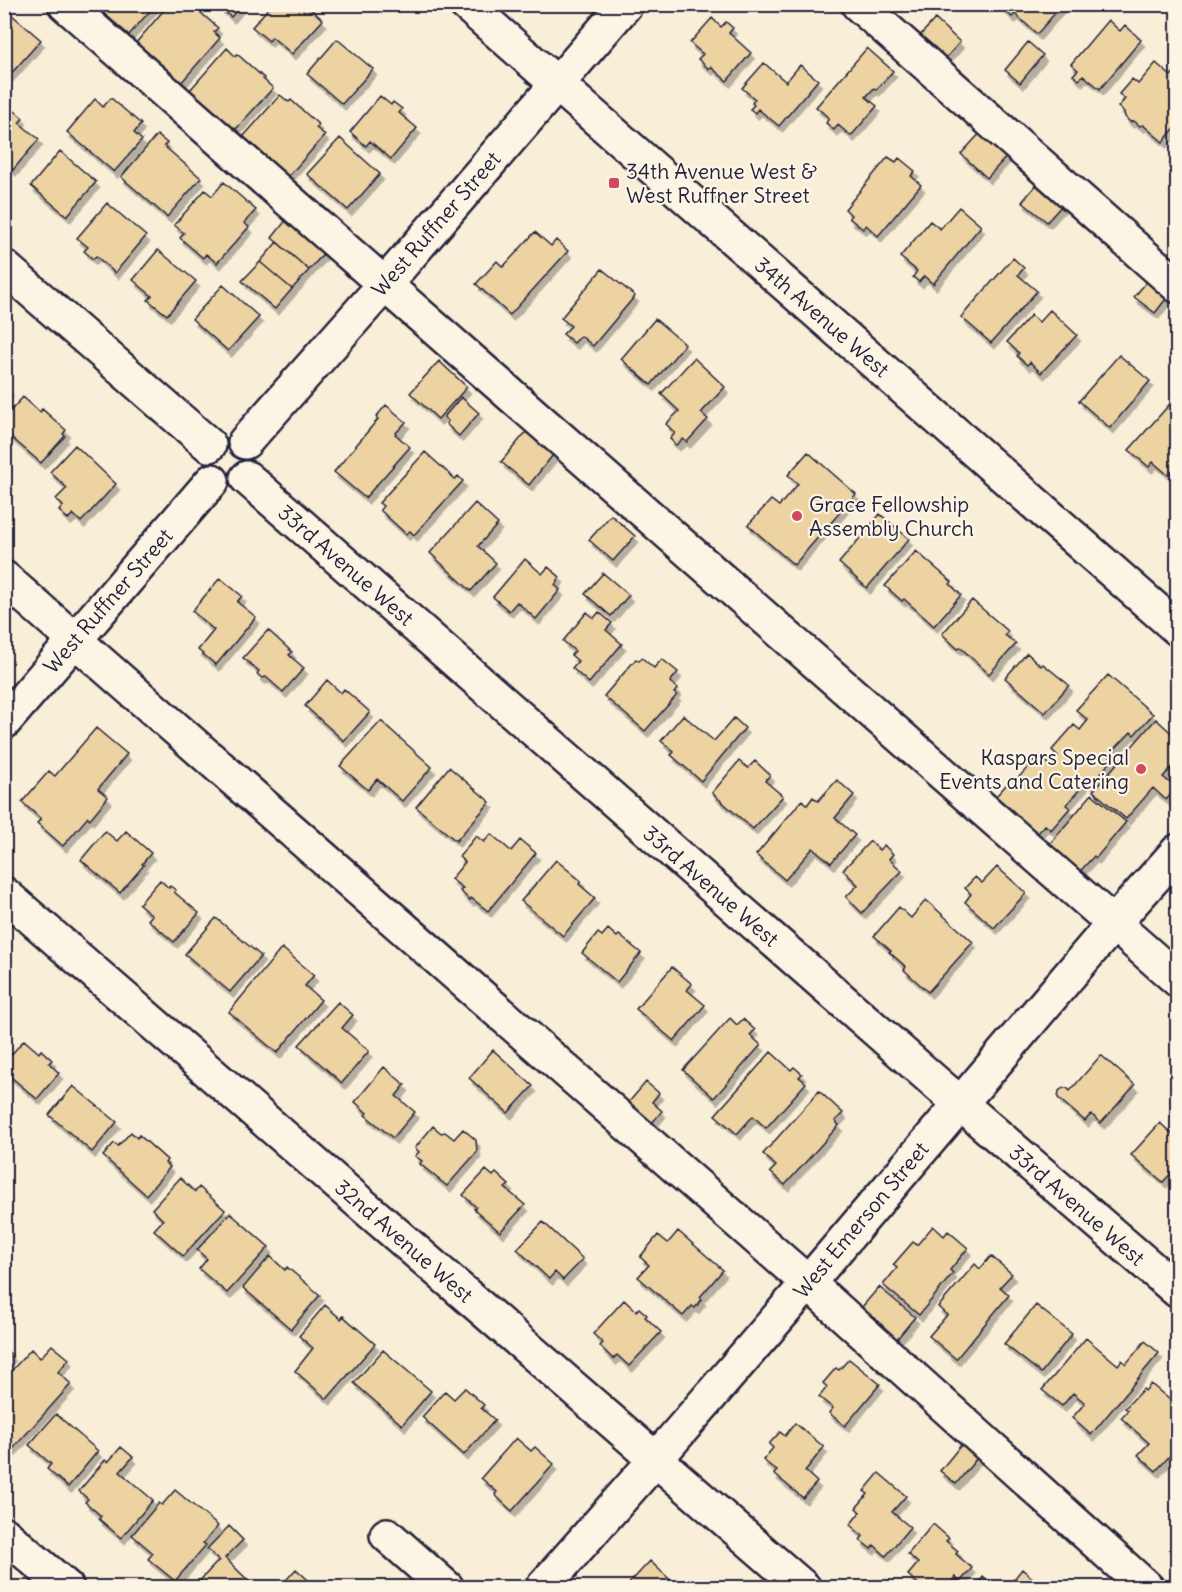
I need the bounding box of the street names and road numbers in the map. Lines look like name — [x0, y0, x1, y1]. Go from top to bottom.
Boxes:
street label: West Ruffner Street — [366, 146, 506, 302]
street label: 34th Avenue West — [749, 251, 895, 383]
street label: 33rd Avenue West — [273, 499, 419, 631]
street label: West Ruffner Street — [38, 523, 178, 679]
street label: 33rd Avenue West — [638, 820, 784, 952]
street label: West Emerson Street — [788, 1136, 934, 1304]
street label: 33rd Avenue West — [1004, 1139, 1150, 1271]
street label: 32nd Avenue West — [329, 1174, 479, 1308]

